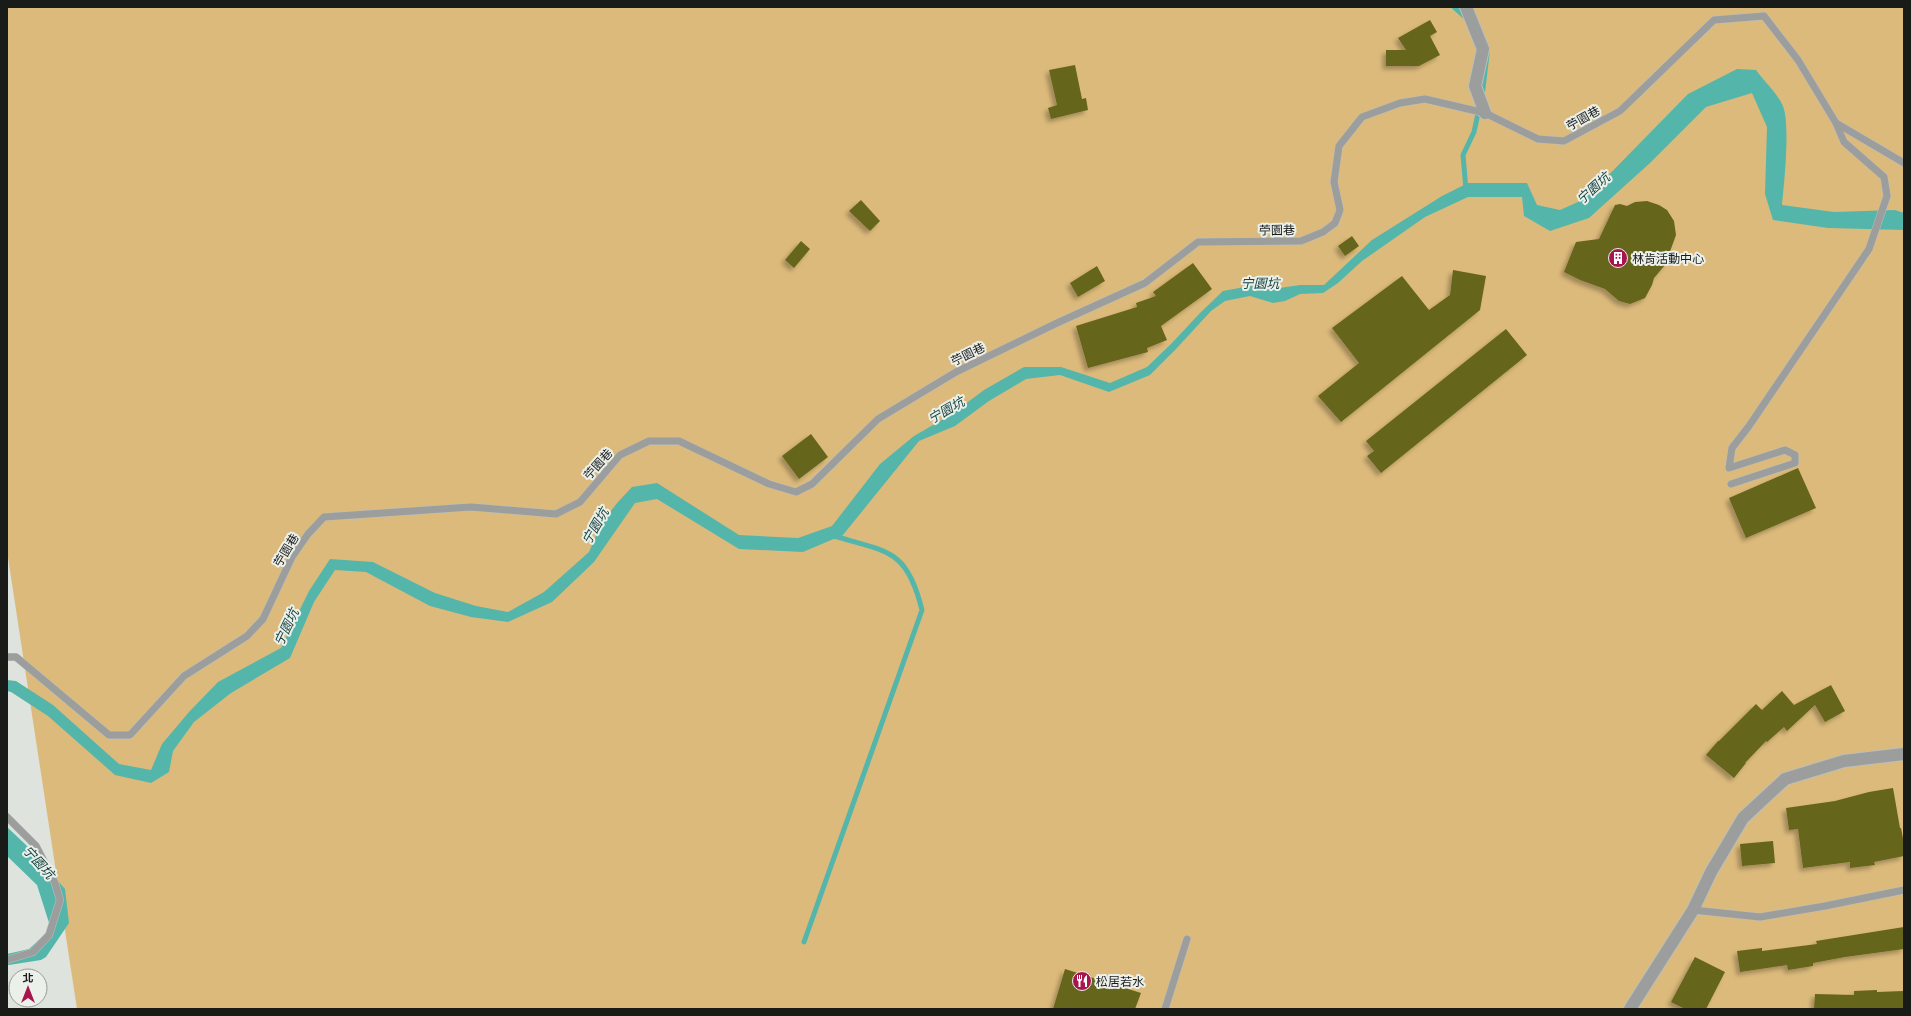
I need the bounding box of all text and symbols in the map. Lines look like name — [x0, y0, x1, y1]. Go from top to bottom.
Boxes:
street label: 苧園巷 — [1564, 103, 1602, 133]
water label: 宁園坑 — [1573, 168, 1614, 207]
street label: 苧園巷 — [1259, 222, 1295, 238]
building icon: 林肯活動中心 — [1607, 247, 1629, 269]
place label: 林肯活動中心 — [1632, 251, 1704, 266]
water label: 宁園坑 — [1240, 275, 1281, 291]
street label: 苧園巷 — [949, 339, 987, 369]
water label: 宁園坑 — [925, 392, 969, 427]
street label: 苧園巷 — [580, 446, 616, 482]
water label: 宁園坑 — [578, 503, 613, 547]
street label: 苧園巷 — [270, 531, 302, 569]
water label: 宁園坑 — [270, 604, 303, 648]
water label: 宁園坑 — [20, 842, 59, 883]
north arrow — [8, 968, 48, 1008]
restaurant icon: 松居若水 — [1071, 970, 1093, 992]
text: 北 — [23, 971, 34, 985]
place label: 松居若水 — [1096, 974, 1144, 989]

